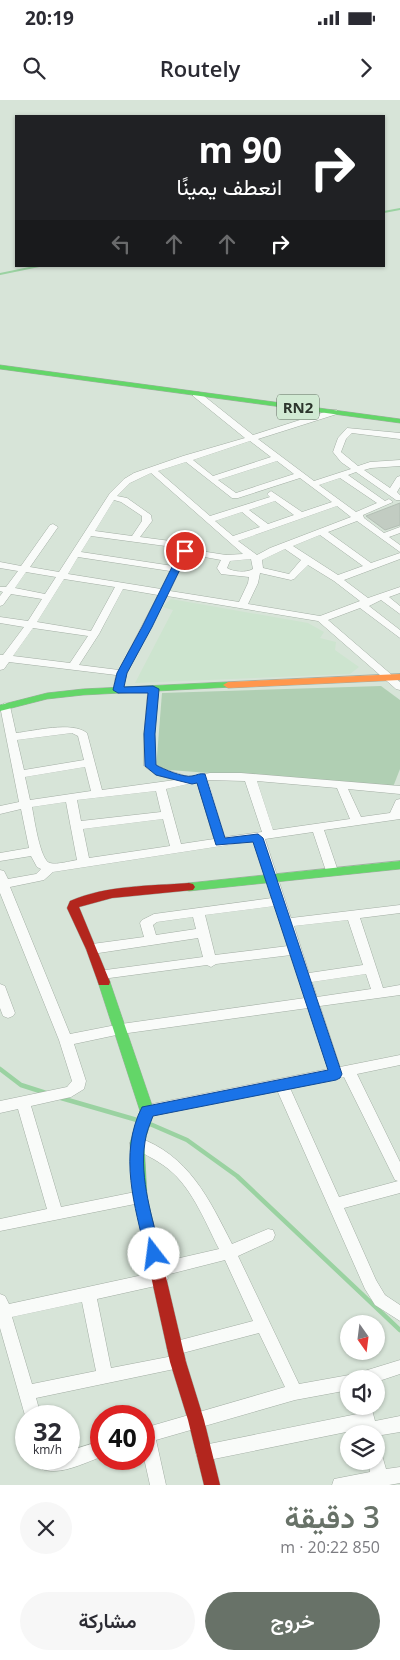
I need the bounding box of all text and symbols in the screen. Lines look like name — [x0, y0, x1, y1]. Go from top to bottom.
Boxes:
text: 20:19 — [25, 5, 74, 31]
text: Routely — [160, 53, 240, 83]
icon: search — [20, 54, 48, 82]
icon: forward — [352, 54, 380, 82]
text: 90 m — [199, 126, 282, 173]
icon: right — [300, 135, 365, 200]
text: انعطف يمينًا — [176, 171, 282, 201]
icon: left — [107, 230, 135, 258]
icon: ahead — [160, 230, 188, 258]
icon: ahead — [213, 230, 241, 258]
icon: right — [266, 230, 294, 258]
road number: RN2 — [277, 394, 319, 420]
pin — [164, 530, 206, 572]
icon: arrive — [171, 537, 199, 565]
position arrow — [127, 1227, 179, 1279]
north arrow — [340, 1315, 385, 1360]
map controls — [340, 1315, 385, 1470]
button: sound — [340, 1370, 385, 1415]
speed limit sign: 40 — [90, 1405, 155, 1470]
text: 32 — [33, 1414, 62, 1448]
button: layers — [340, 1425, 385, 1470]
text: km/h — [33, 1441, 62, 1458]
text: 3 دقيقة — [285, 1496, 380, 1537]
button: close — [20, 1502, 72, 1554]
text: 850 m · 20:22 — [280, 1536, 380, 1558]
button: مشاركة — [20, 1592, 195, 1650]
button: خروج — [205, 1592, 380, 1650]

